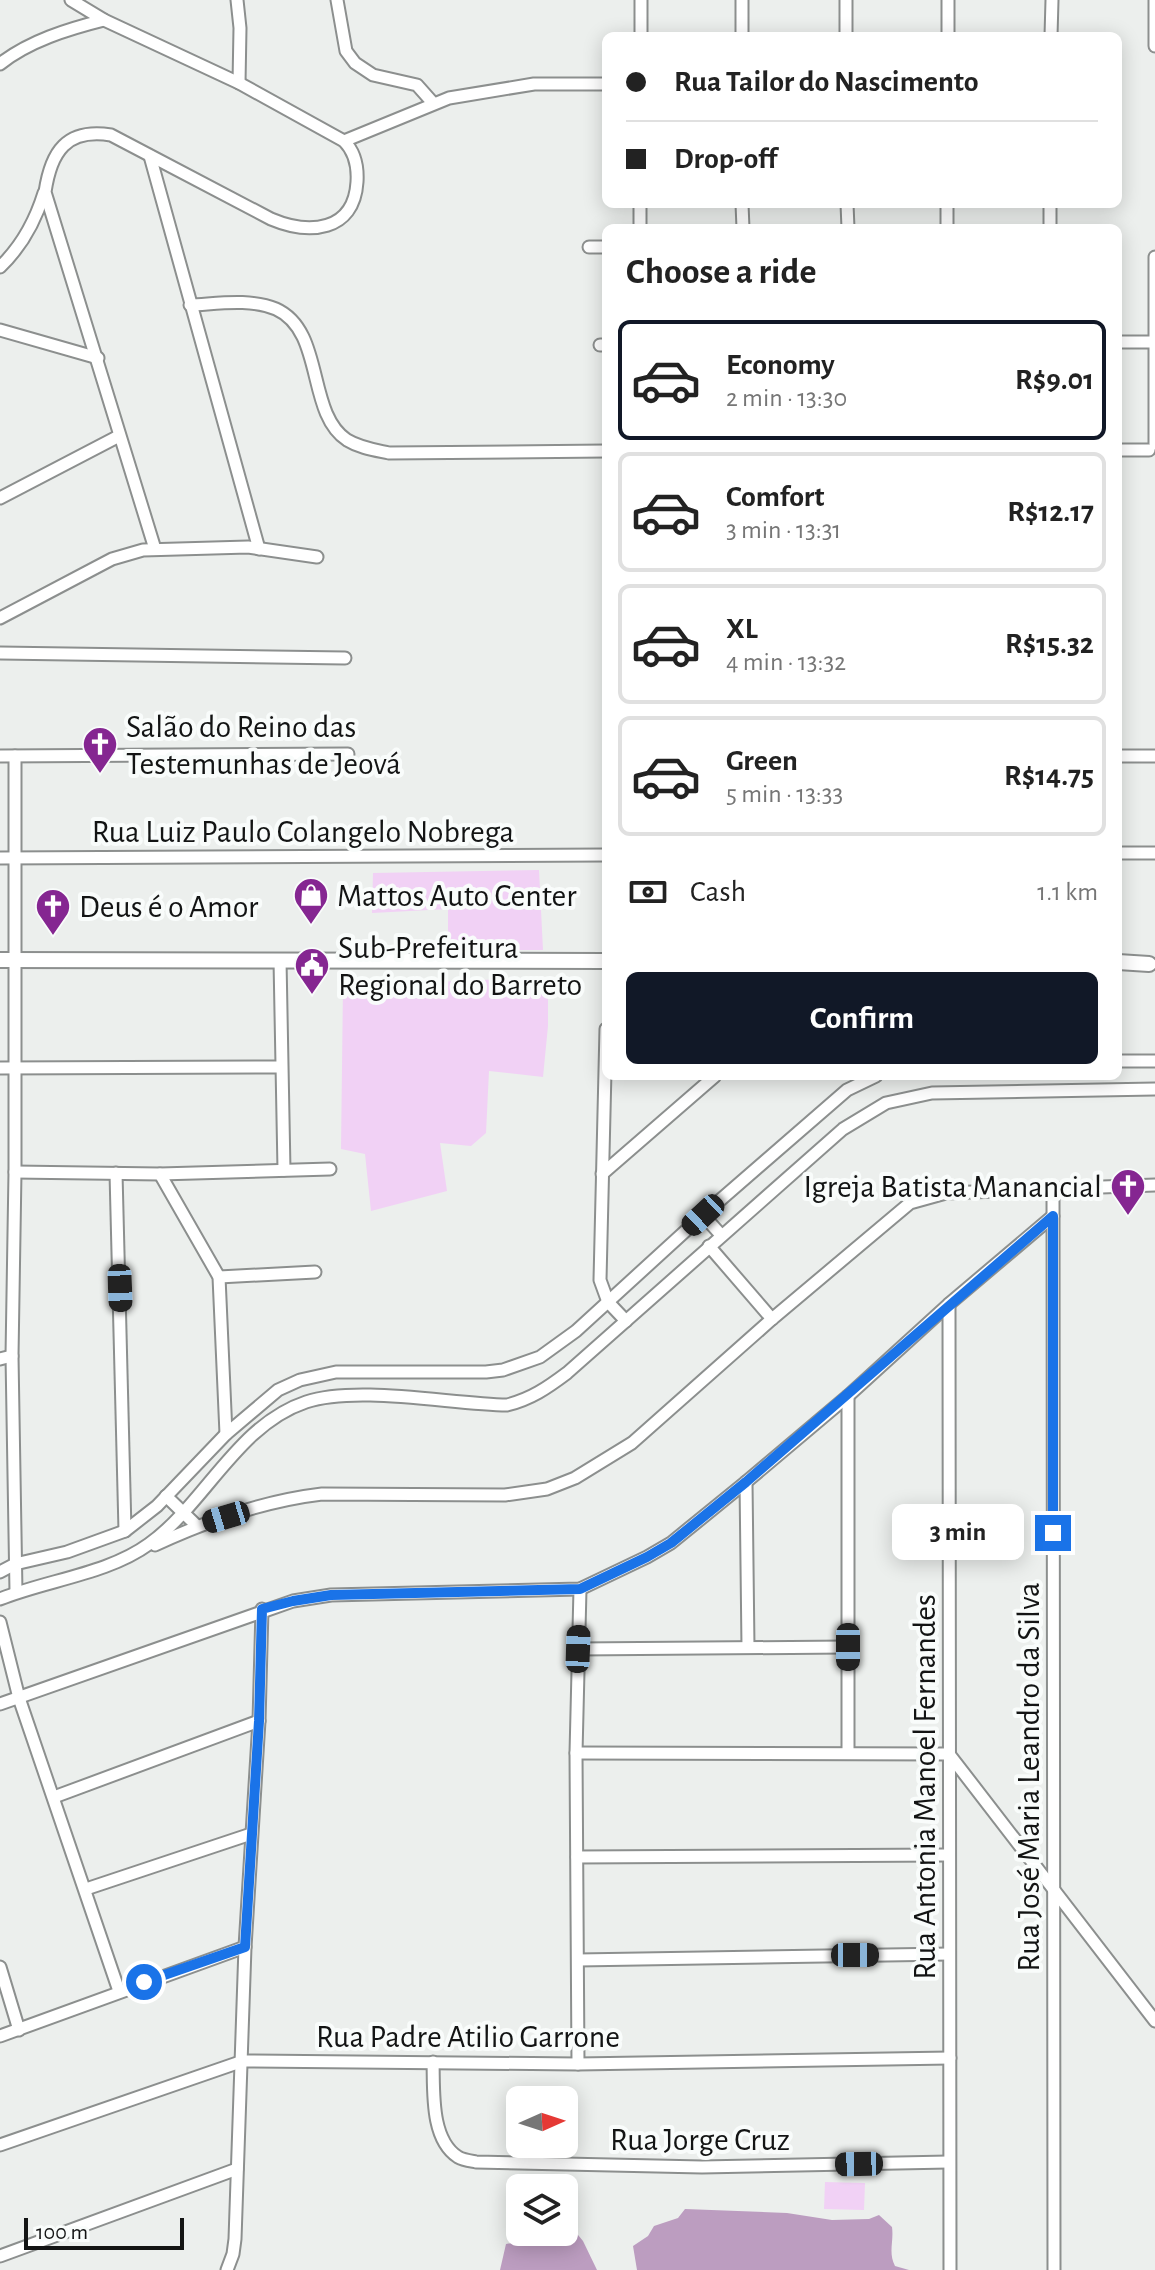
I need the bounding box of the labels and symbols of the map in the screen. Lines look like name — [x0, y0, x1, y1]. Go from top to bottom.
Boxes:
place label: Salão do Reino das Testemunhas de Jeová — [126, 711, 401, 780]
church icon: Salão do Reino das Testemunhas de Jeová — [81, 725, 119, 775]
street label: Rua Luiz Paulo Colangelo Nobrega — [92, 816, 514, 848]
shop icon: Mattos Auto Center — [292, 876, 330, 926]
place label: Mattos Auto Center — [337, 880, 577, 912]
church icon: Deus é o Amor — [34, 887, 72, 937]
place label: Deus é o Amor — [79, 891, 259, 923]
place label: Sub-Prefeitura Regional do Barreto — [338, 932, 582, 1001]
public building icon: Sub-Prefeitura Regional do Barreto — [293, 946, 331, 996]
church icon: Igreja Batista Manancial — [1109, 1167, 1147, 1217]
place label: Igreja Batista Manancial — [803, 1171, 1102, 1203]
car — [677, 1190, 729, 1240]
car — [107, 1264, 133, 1312]
car — [200, 1499, 252, 1535]
callout: 3 min — [893, 1505, 1025, 1561]
route end — [1035, 1515, 1071, 1551]
street label: Rua José Maria Leandro da Silva — [1013, 1582, 1045, 1972]
street label: Rua Antonia Manoel Fernandes — [909, 1594, 941, 1980]
car — [836, 1623, 860, 1671]
car — [565, 1625, 591, 1673]
car — [831, 1943, 879, 1967]
route start — [126, 1964, 162, 2000]
street label: Rua Padre Atilio Garrone — [316, 2021, 620, 2053]
north arrow — [506, 2086, 578, 2158]
street label: Rua Jorge Cruz — [610, 2124, 790, 2156]
car — [835, 2152, 883, 2176]
scale bar — [24, 2214, 184, 2250]

